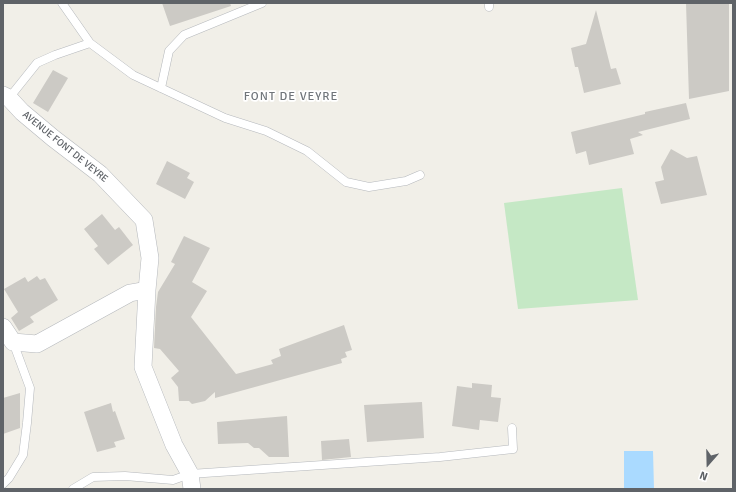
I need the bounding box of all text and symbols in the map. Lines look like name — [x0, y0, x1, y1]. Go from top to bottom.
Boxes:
district label: FONT DE VEYRE — [244, 90, 338, 104]
street label: AVENUE FONT DE VEYRE — [20, 109, 110, 185]
north arrow — [688, 444, 728, 484]
text: N — [698, 468, 710, 483]

